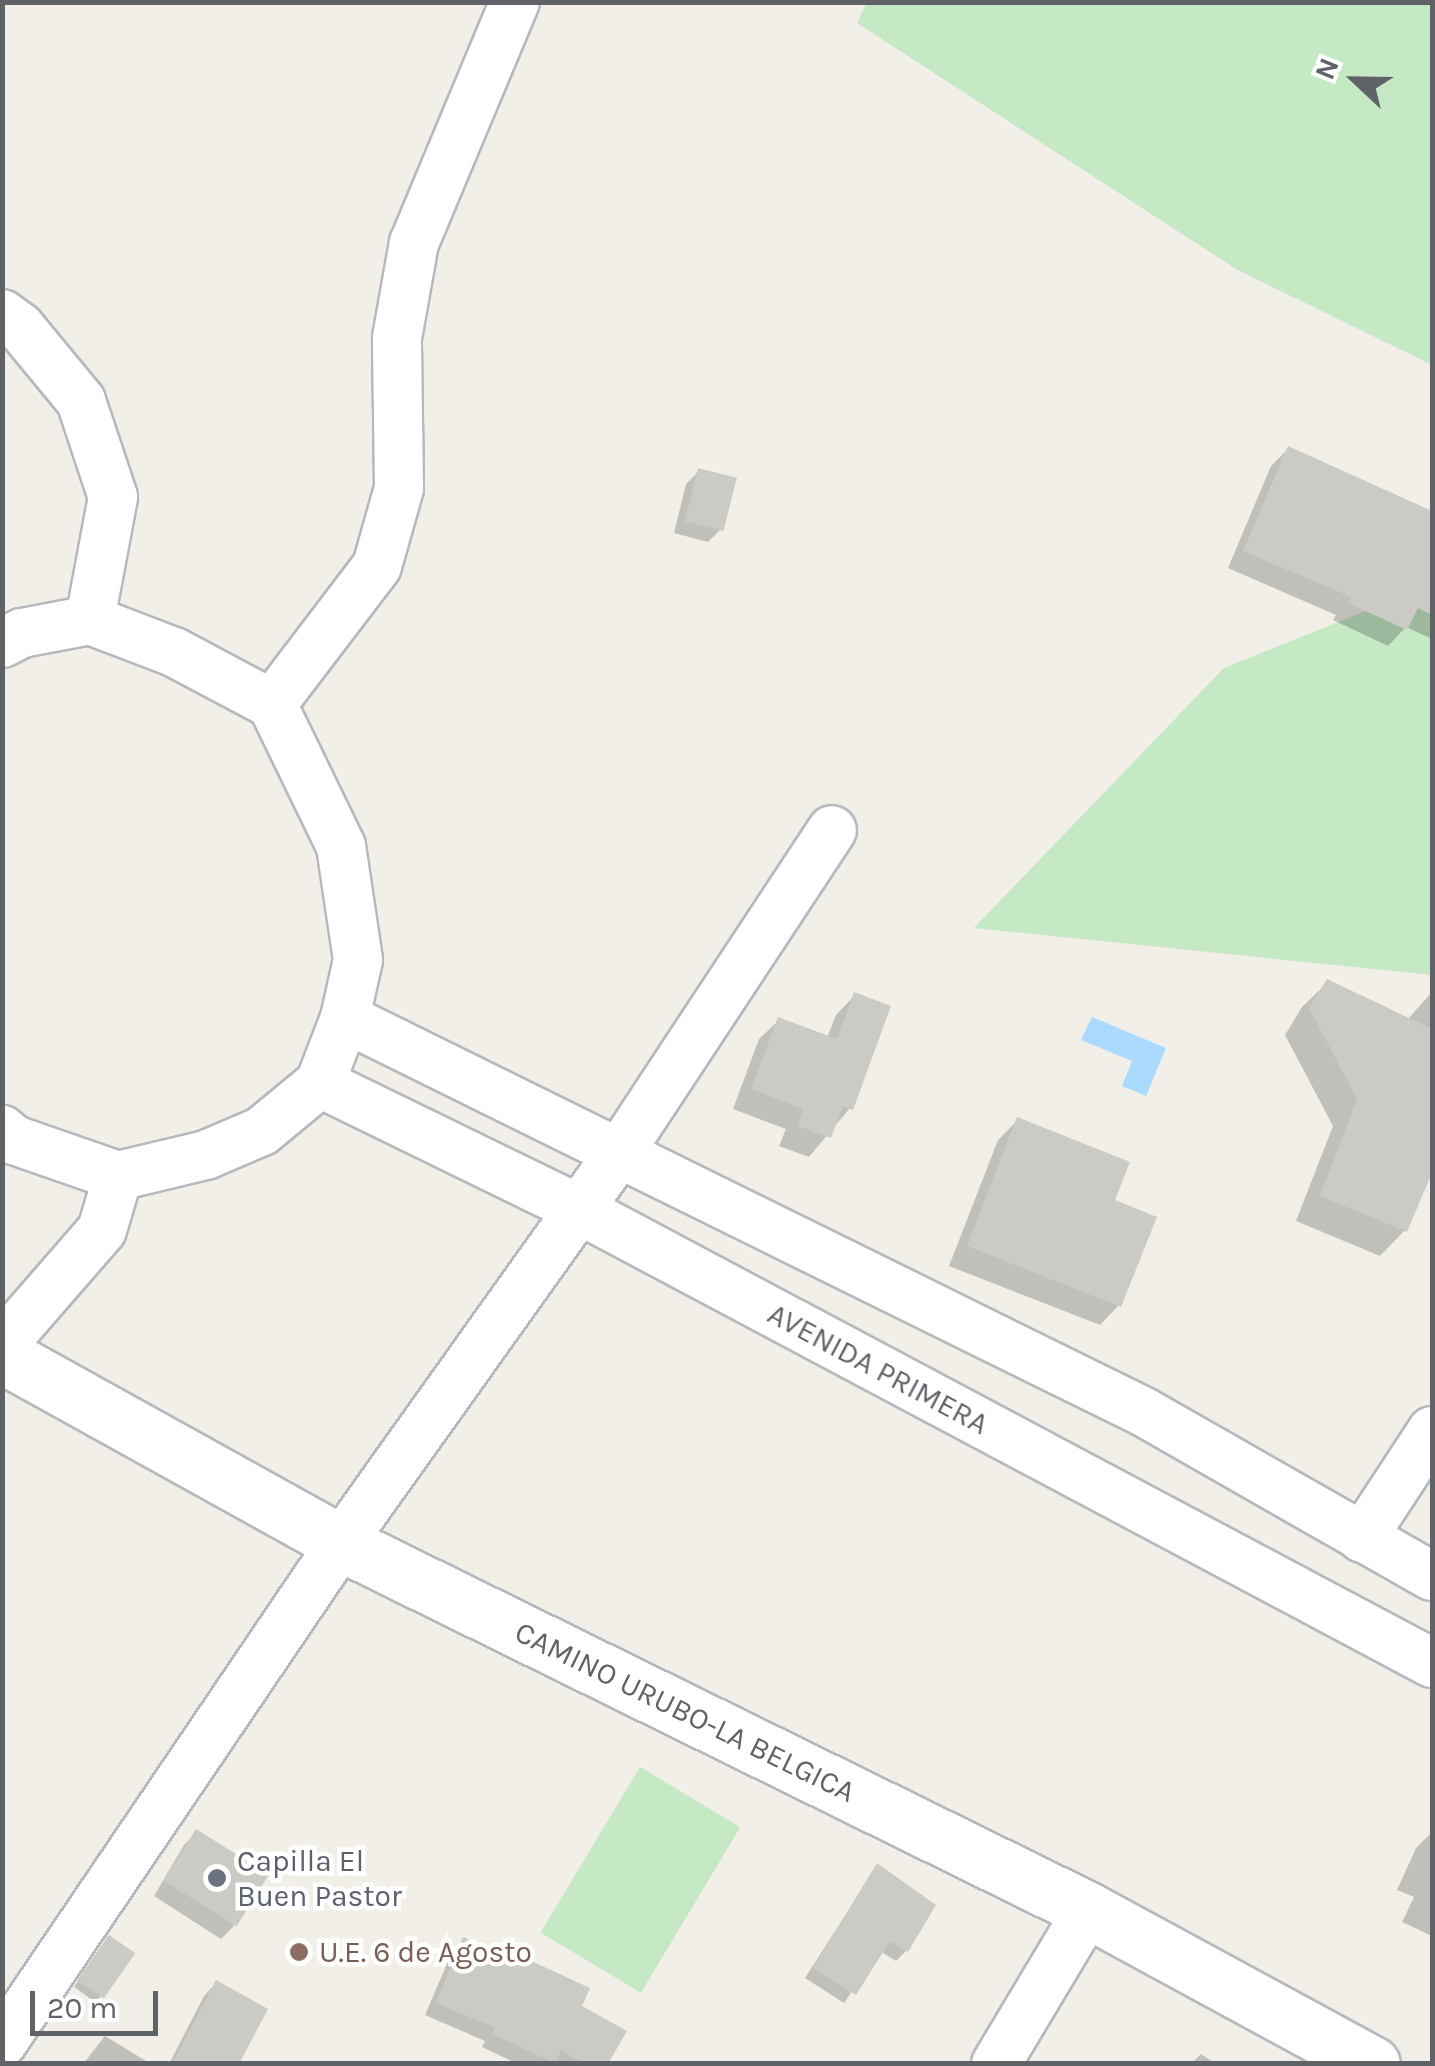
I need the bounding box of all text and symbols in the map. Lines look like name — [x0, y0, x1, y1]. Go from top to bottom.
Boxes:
north arrow — [1305, 30, 1405, 130]
text: N — [1308, 53, 1346, 84]
street label: AVENIDA PRIMERA — [762, 1296, 994, 1442]
street label: CAMINO URUBO-LA BELGICA — [509, 1614, 861, 1810]
place label: Capilla El Buen Pastor — [237, 1843, 402, 1914]
marker: Capilla El Buen Pastor — [206, 1867, 228, 1889]
place label: U.E. 6 de Agosto — [319, 1934, 532, 1970]
marker: U.E. 6 de Agosto — [288, 1941, 310, 1963]
scale bar — [35, 1971, 162, 2033]
text: 20 m — [47, 1990, 117, 2026]

